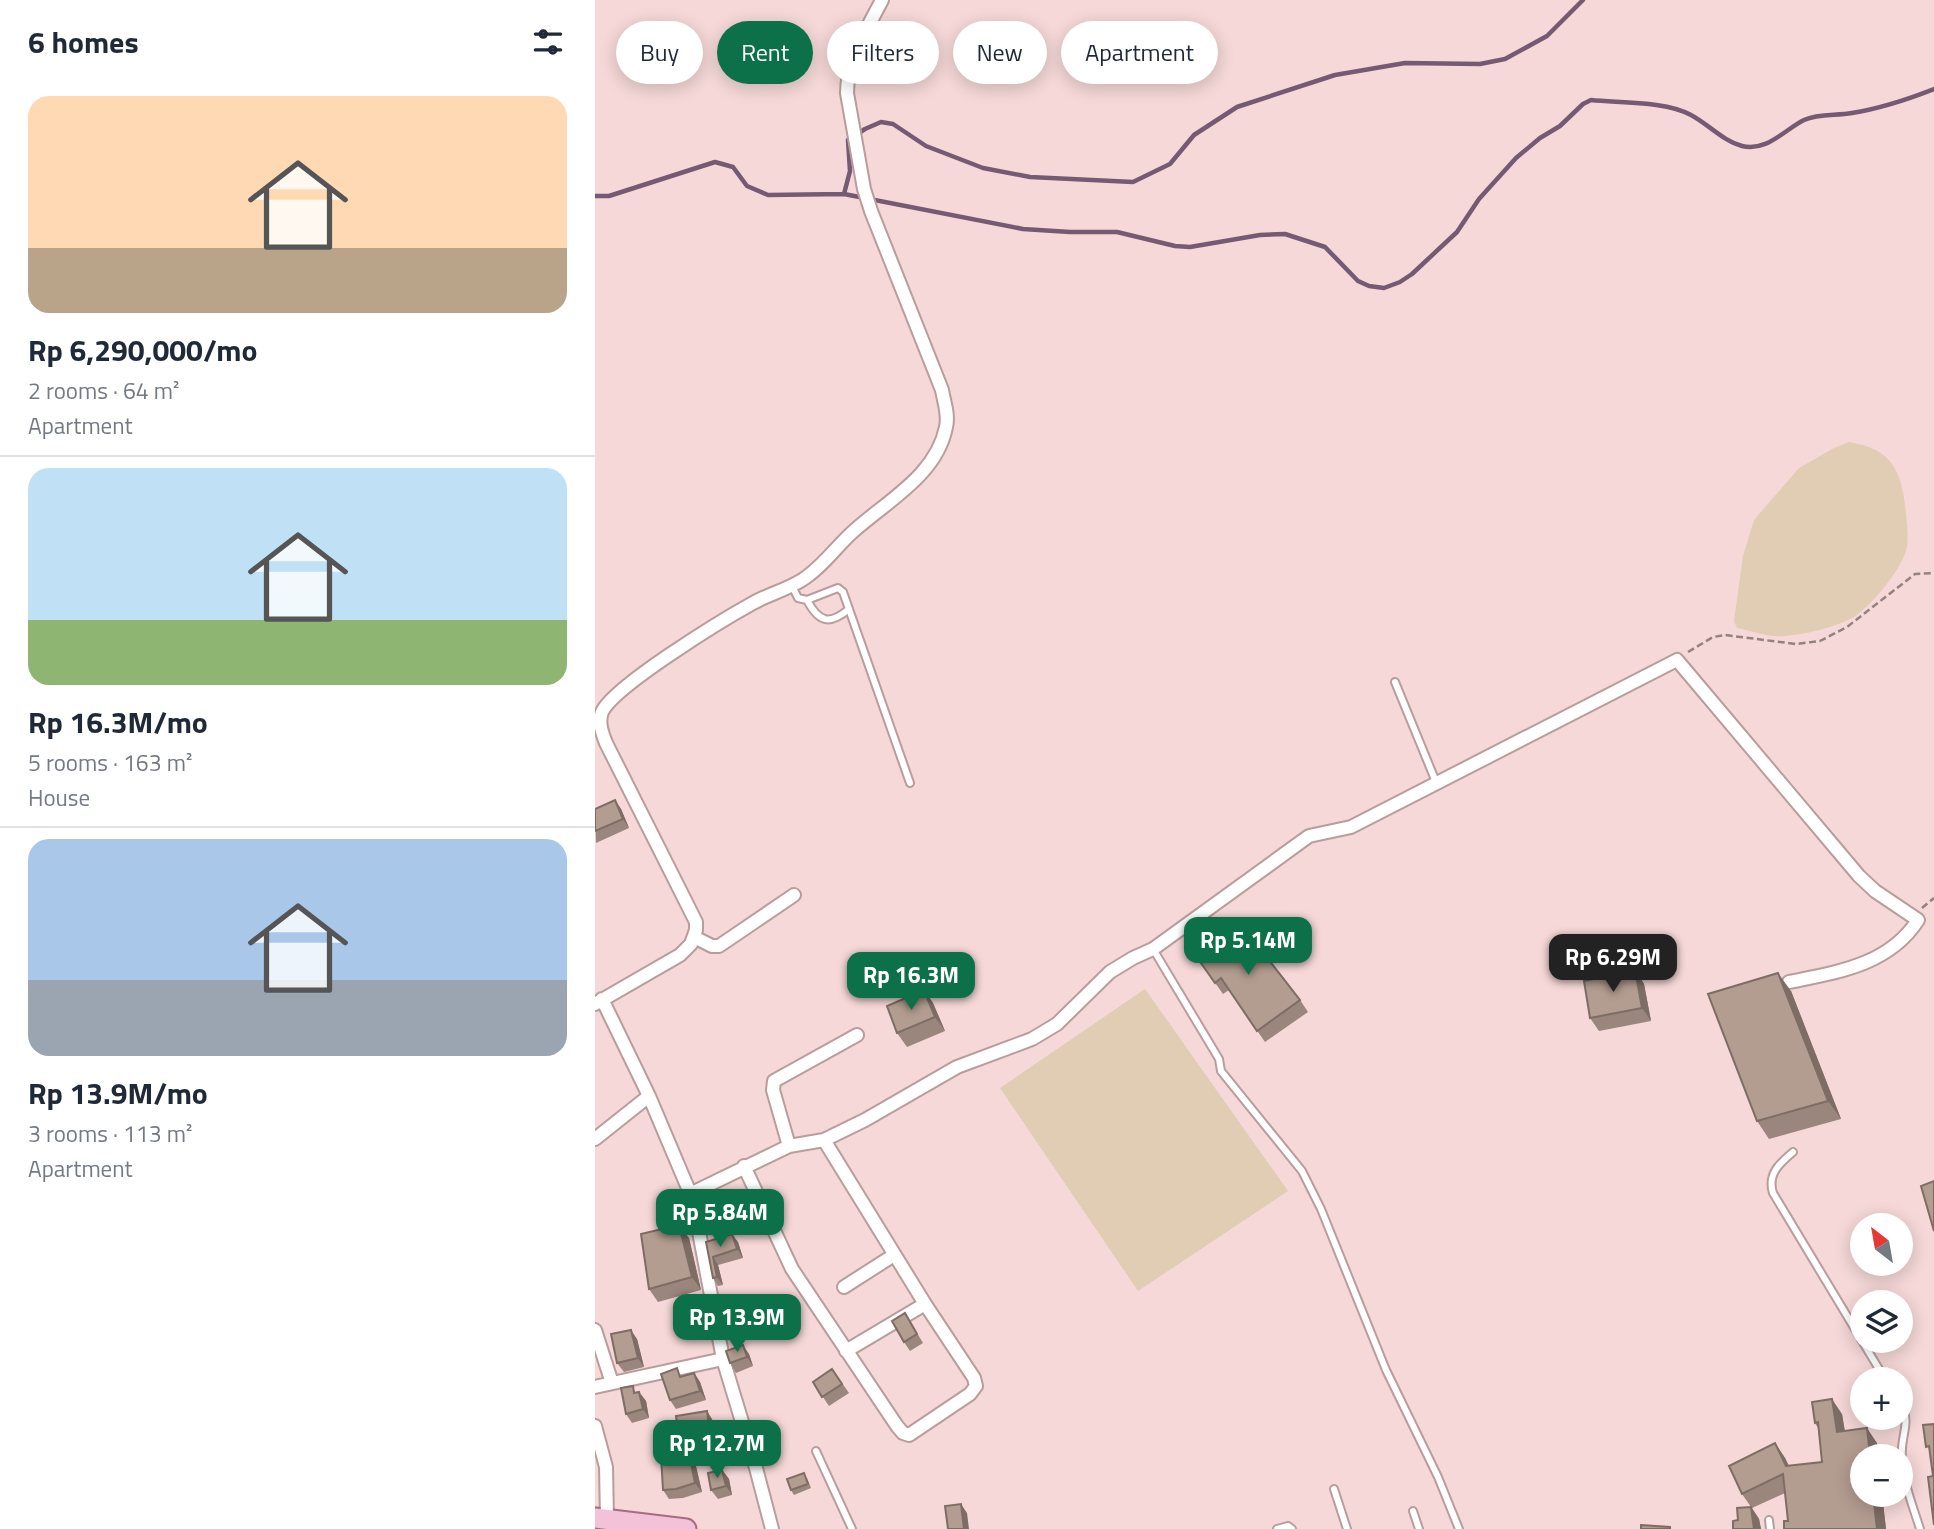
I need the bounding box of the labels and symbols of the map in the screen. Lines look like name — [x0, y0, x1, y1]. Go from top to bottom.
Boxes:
pin: Rp 5.14M — [1176, 918, 1320, 977]
pin: Rp 6.29M — [1541, 934, 1685, 994]
pin: Rp 16.3M — [839, 953, 983, 1012]
pin: Rp 5.84M — [648, 1190, 792, 1249]
north arrow — [1850, 1213, 1913, 1276]
pin: Rp 13.9M — [665, 1294, 809, 1354]
pin: Rp 12.7M — [645, 1420, 789, 1480]

